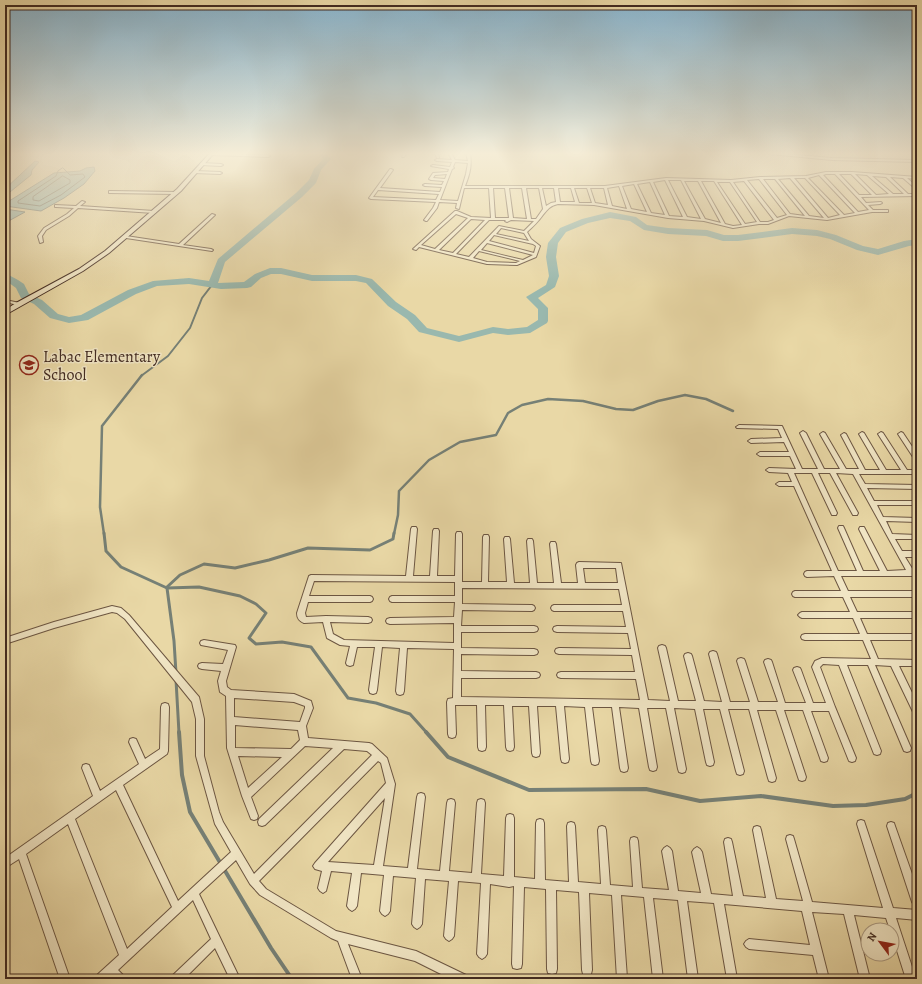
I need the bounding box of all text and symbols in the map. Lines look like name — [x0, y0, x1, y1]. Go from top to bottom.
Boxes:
place label: Labac Elementary School — [43, 346, 161, 386]
school or university icon: Labac Elementary School — [18, 354, 40, 376]
north arrow — [860, 922, 900, 962]
text: N — [863, 930, 880, 944]

